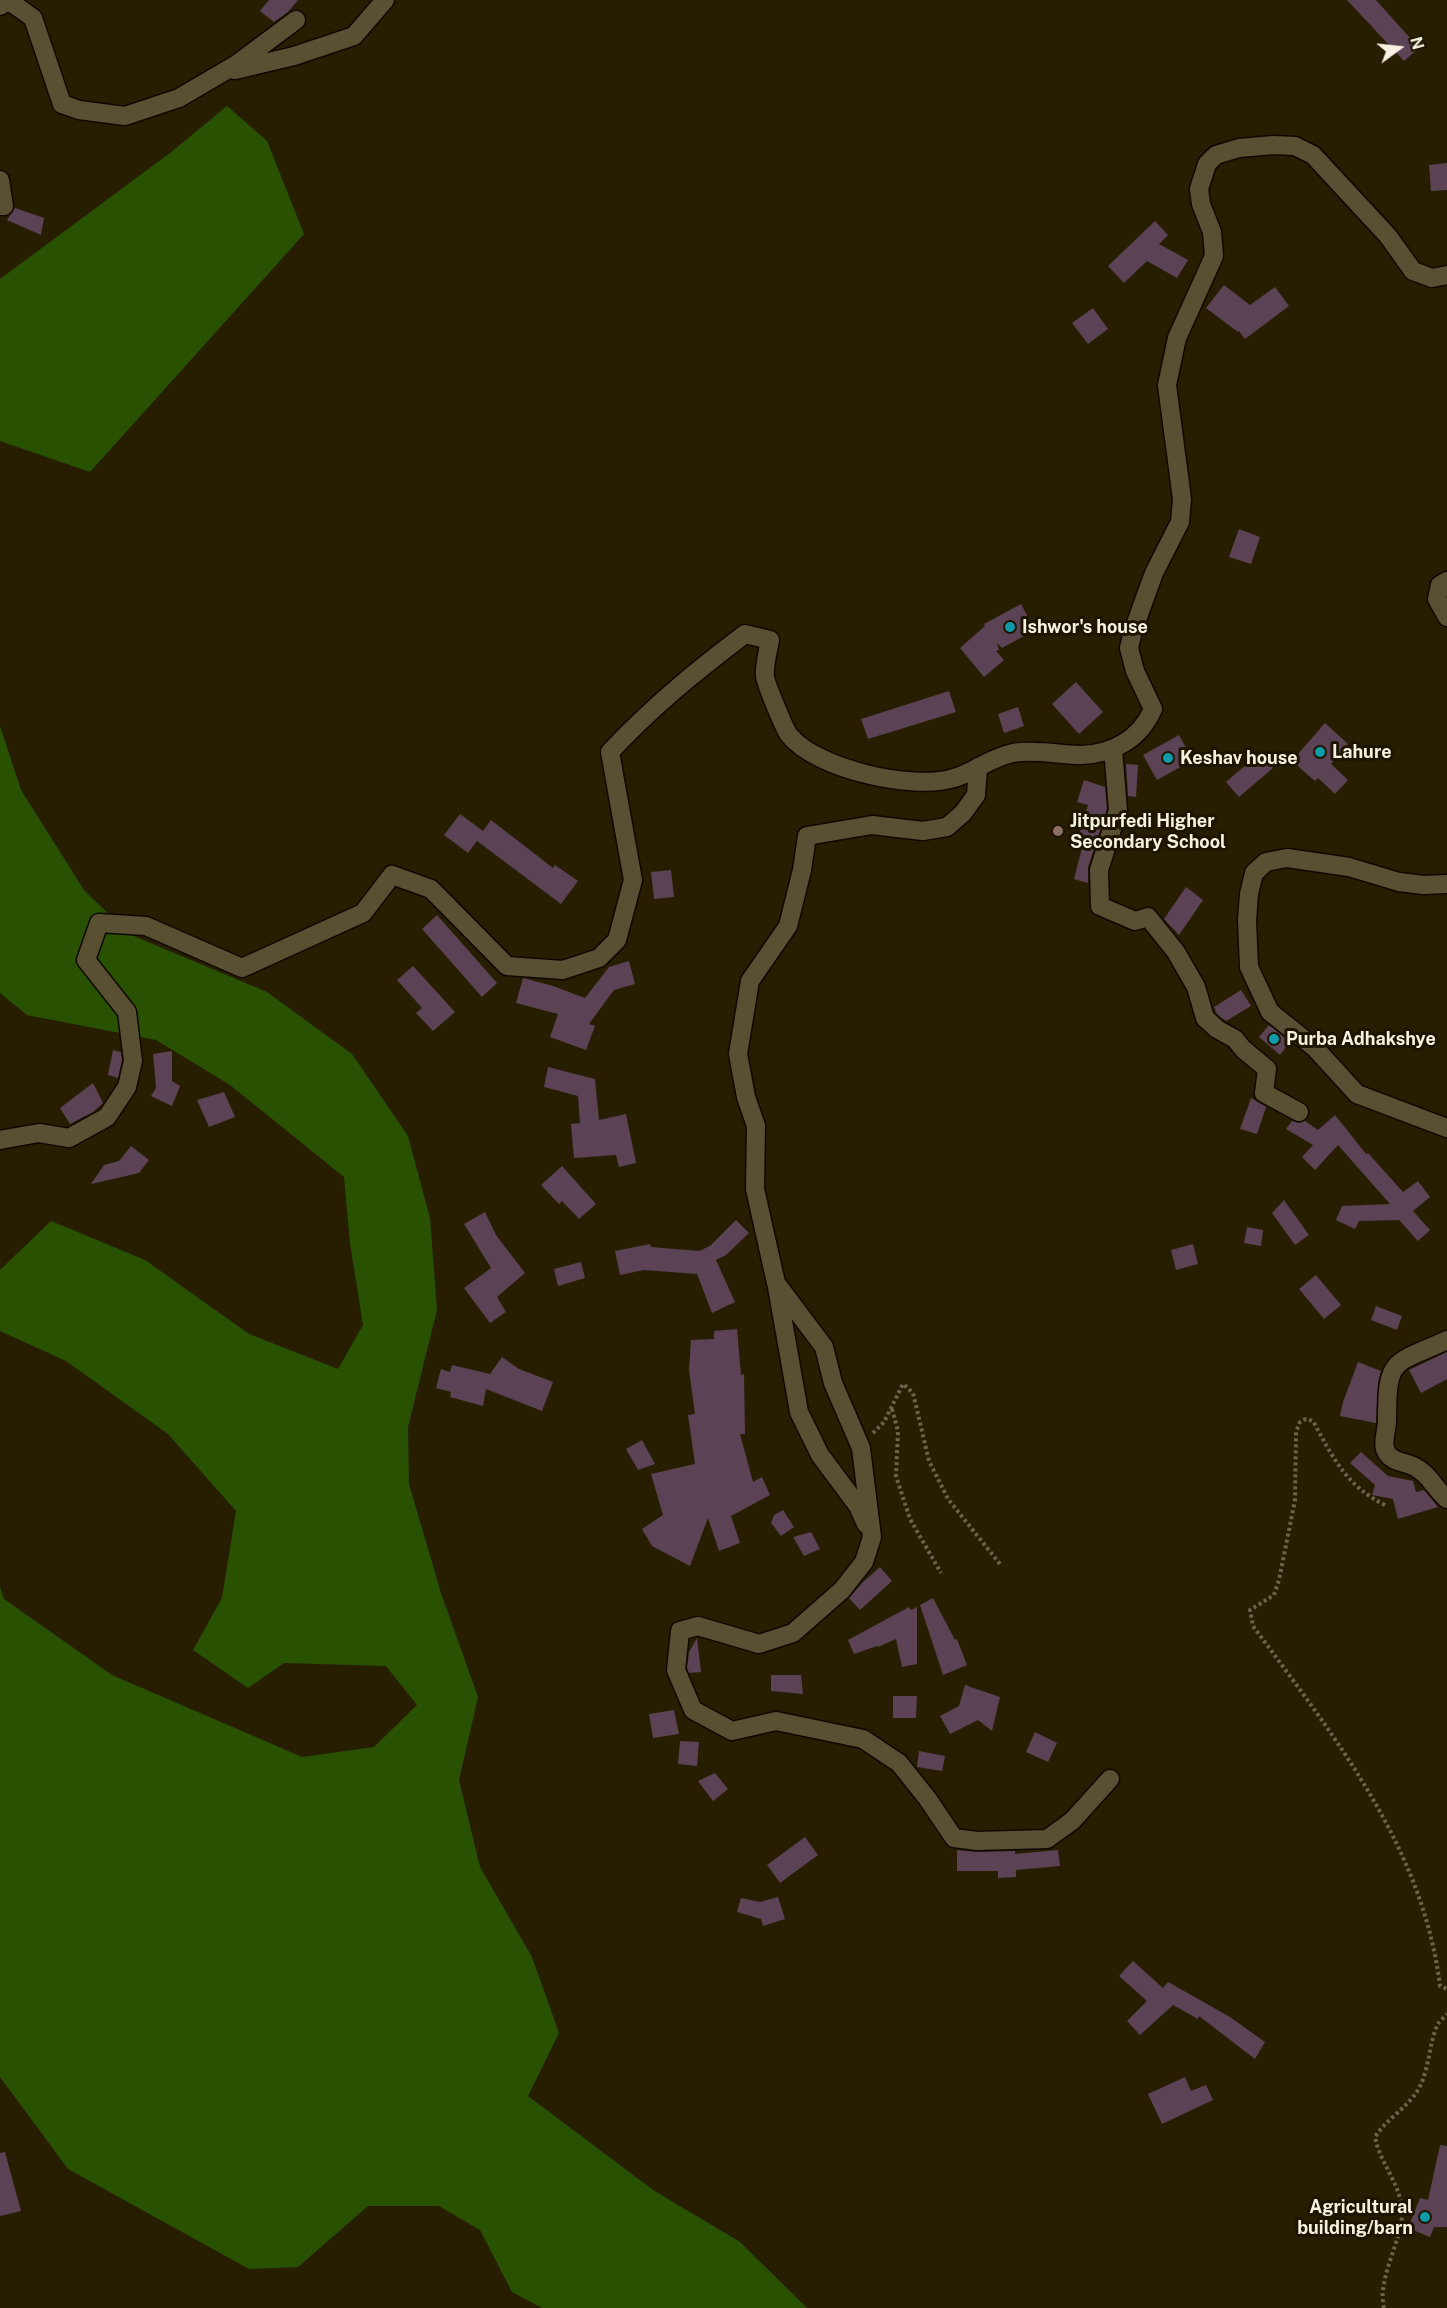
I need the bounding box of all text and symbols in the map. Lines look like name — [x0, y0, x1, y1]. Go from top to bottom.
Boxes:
north arrow — [1369, 18, 1429, 78]
text: N — [1406, 35, 1428, 52]
place label: Ishwor's house — [1022, 616, 1148, 638]
marker: Ishwor's house — [1003, 620, 1017, 634]
place label: Lahure — [1332, 741, 1392, 763]
marker: Lahure — [1313, 745, 1327, 759]
place label: Keshav house — [1180, 747, 1298, 769]
marker: Keshav house — [1161, 751, 1175, 765]
place label: Jitpurfedi Higher Secondary School — [1070, 810, 1226, 852]
marker: Jitpurfedi Higher Secondary School — [1051, 824, 1065, 838]
place label: Purba Adhakshye — [1286, 1028, 1436, 1050]
marker: Purba Adhakshye — [1267, 1032, 1281, 1046]
place label: Agricultural building/barn — [1297, 2196, 1413, 2238]
marker: Agricultural building/barn — [1418, 2210, 1432, 2224]

